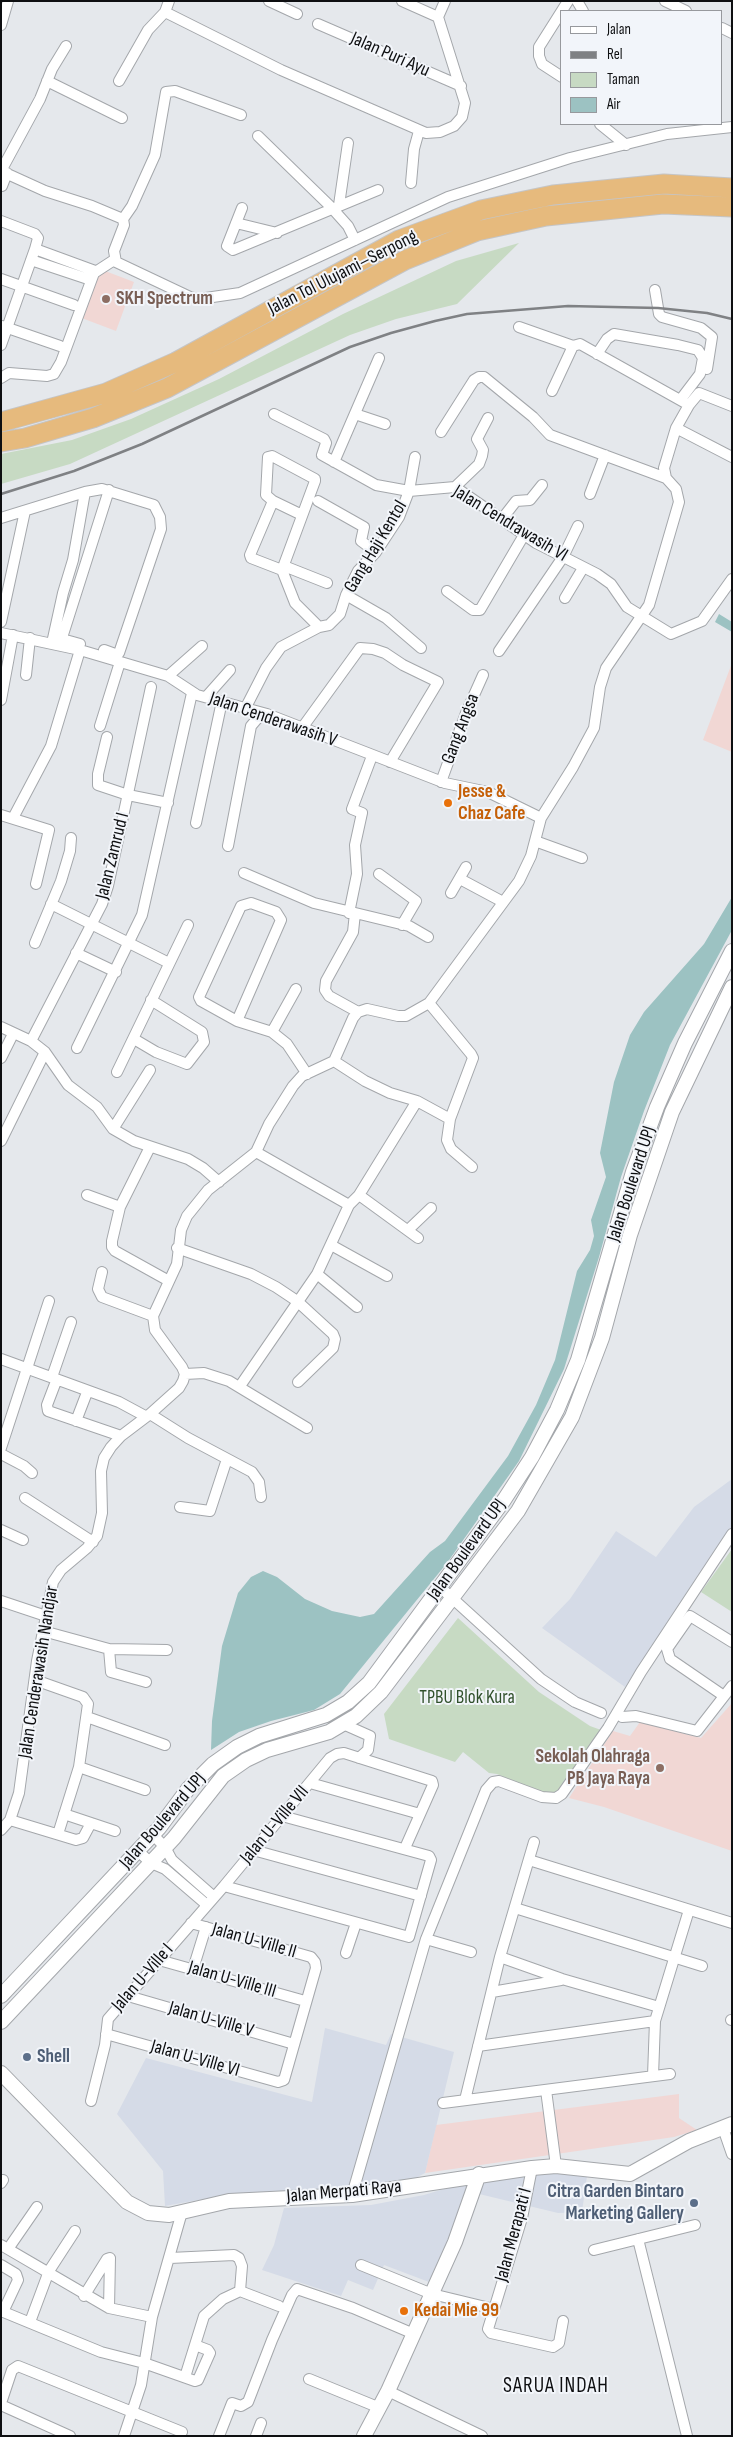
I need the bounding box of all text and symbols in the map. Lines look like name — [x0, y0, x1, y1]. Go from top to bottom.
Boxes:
legend — [560, 10, 723, 125]
text: Jalan — [607, 20, 631, 39]
street label: Jalan Puri Ayu — [347, 27, 433, 83]
text: Rel — [607, 45, 623, 64]
text: Taman — [607, 70, 640, 89]
text: Air — [607, 95, 621, 114]
street label: Jalan Tol Ulujami–Serpong — [265, 225, 421, 321]
place label: SKH Spectrum — [116, 288, 213, 310]
marker: SKH Spectrum — [100, 293, 112, 305]
street label: Jalan Cendrawasih VI — [448, 481, 572, 567]
street label: Gang Haji Kentol — [340, 497, 412, 597]
street label: Jalan Cenderawasih V — [206, 687, 340, 753]
street label: Gang Angsa — [437, 691, 485, 767]
place label: Jesse & Chaz Cafe — [458, 781, 525, 825]
marker: Jesse & Chaz Cafe — [442, 797, 454, 809]
street label: Jalan Zamrud I — [91, 810, 135, 902]
street label: Jalan Boulevard UPJ — [603, 1123, 661, 1245]
street label: Jalan Boulevard UPJ — [423, 1495, 511, 1605]
street label: Jalan Cenderawasih Nandjar — [14, 1584, 64, 1760]
park label: TPBU Blok Kura — [419, 1687, 515, 1709]
place label: Sekolah Olahraga PB Jaya Raya — [535, 1746, 650, 1790]
marker: Sekolah Olahraga PB Jaya Raya — [654, 1762, 666, 1774]
street label: Jalan Boulevard UPJ — [115, 1768, 211, 1874]
street label: Jalan U-Ville VII — [236, 1781, 314, 1869]
street label: Jalan U-Ville II — [209, 1918, 299, 1964]
street label: Jalan U-Ville I — [107, 1939, 179, 2017]
street label: Jalan U-Ville III — [185, 1957, 279, 2003]
street label: Jalan U-Ville V — [166, 1997, 256, 2043]
street label: Jalan U-Ville VI — [148, 2035, 242, 2083]
place label: Shell — [37, 2046, 70, 2068]
marker: Shell — [21, 2051, 33, 2063]
street label: Jalan Merpati Raya — [286, 2176, 402, 2208]
place label: Citra Garden Bintaro Marketing Gallery — [547, 2181, 684, 2225]
street label: Jalan Merapati I — [491, 2186, 537, 2284]
marker: Citra Garden Bintaro Marketing Gallery — [688, 2197, 700, 2209]
place label: Kedai Mie 99 — [414, 2300, 499, 2322]
marker: Kedai Mie 99 — [398, 2305, 410, 2317]
district label: SARUA INDAH — [502, 2374, 610, 2400]

